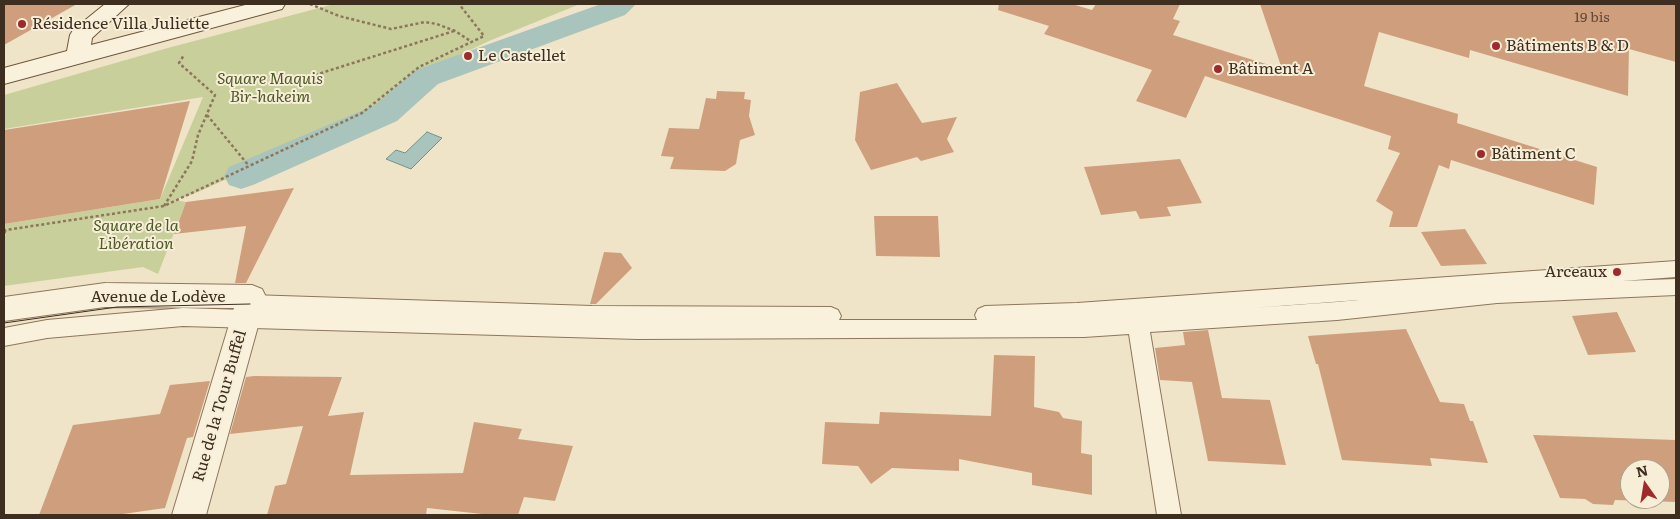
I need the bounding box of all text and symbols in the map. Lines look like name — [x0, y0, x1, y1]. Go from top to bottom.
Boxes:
house number: 19 bis — [1574, 10, 1610, 26]
place label: Résidence Villa Juliette — [32, 14, 209, 34]
marker: Résidence Villa Juliette — [16, 18, 28, 30]
place label: Bâtiments B & D — [1506, 36, 1629, 56]
marker: Bâtiments B & D — [1490, 40, 1502, 52]
place label: Le Castellet — [478, 46, 566, 66]
marker: Le Castellet — [462, 50, 474, 62]
place label: Bâtiment A — [1228, 59, 1314, 79]
marker: Bâtiment A — [1212, 63, 1224, 75]
park label: Square Maquis Bir-hakeim — [217, 69, 323, 107]
place label: Bâtiment C — [1491, 144, 1576, 164]
marker: Bâtiment C — [1475, 148, 1487, 160]
park label: Square de la Libération — [93, 216, 179, 254]
place label: Arceaux — [1545, 262, 1607, 282]
marker: Arceaux — [1611, 266, 1623, 278]
street label: Avenue de Lodève — [90, 287, 226, 307]
street label: Rue de la Tour Buffel — [189, 328, 251, 484]
north arrow — [1620, 459, 1670, 509]
text: N — [1634, 459, 1650, 481]

